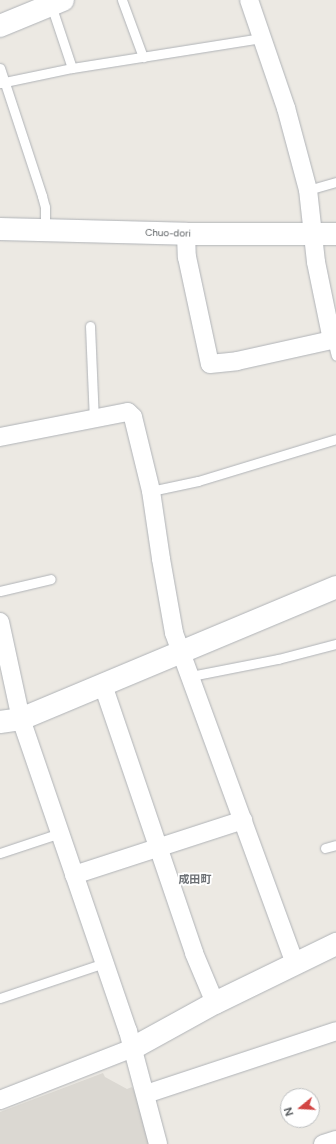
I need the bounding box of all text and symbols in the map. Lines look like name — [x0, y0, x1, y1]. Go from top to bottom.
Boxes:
street label: Chuo-dori — [145, 227, 191, 239]
district label: 成田町 — [179, 873, 211, 887]
north arrow — [280, 1088, 320, 1128]
text: N — [282, 1106, 297, 1118]

